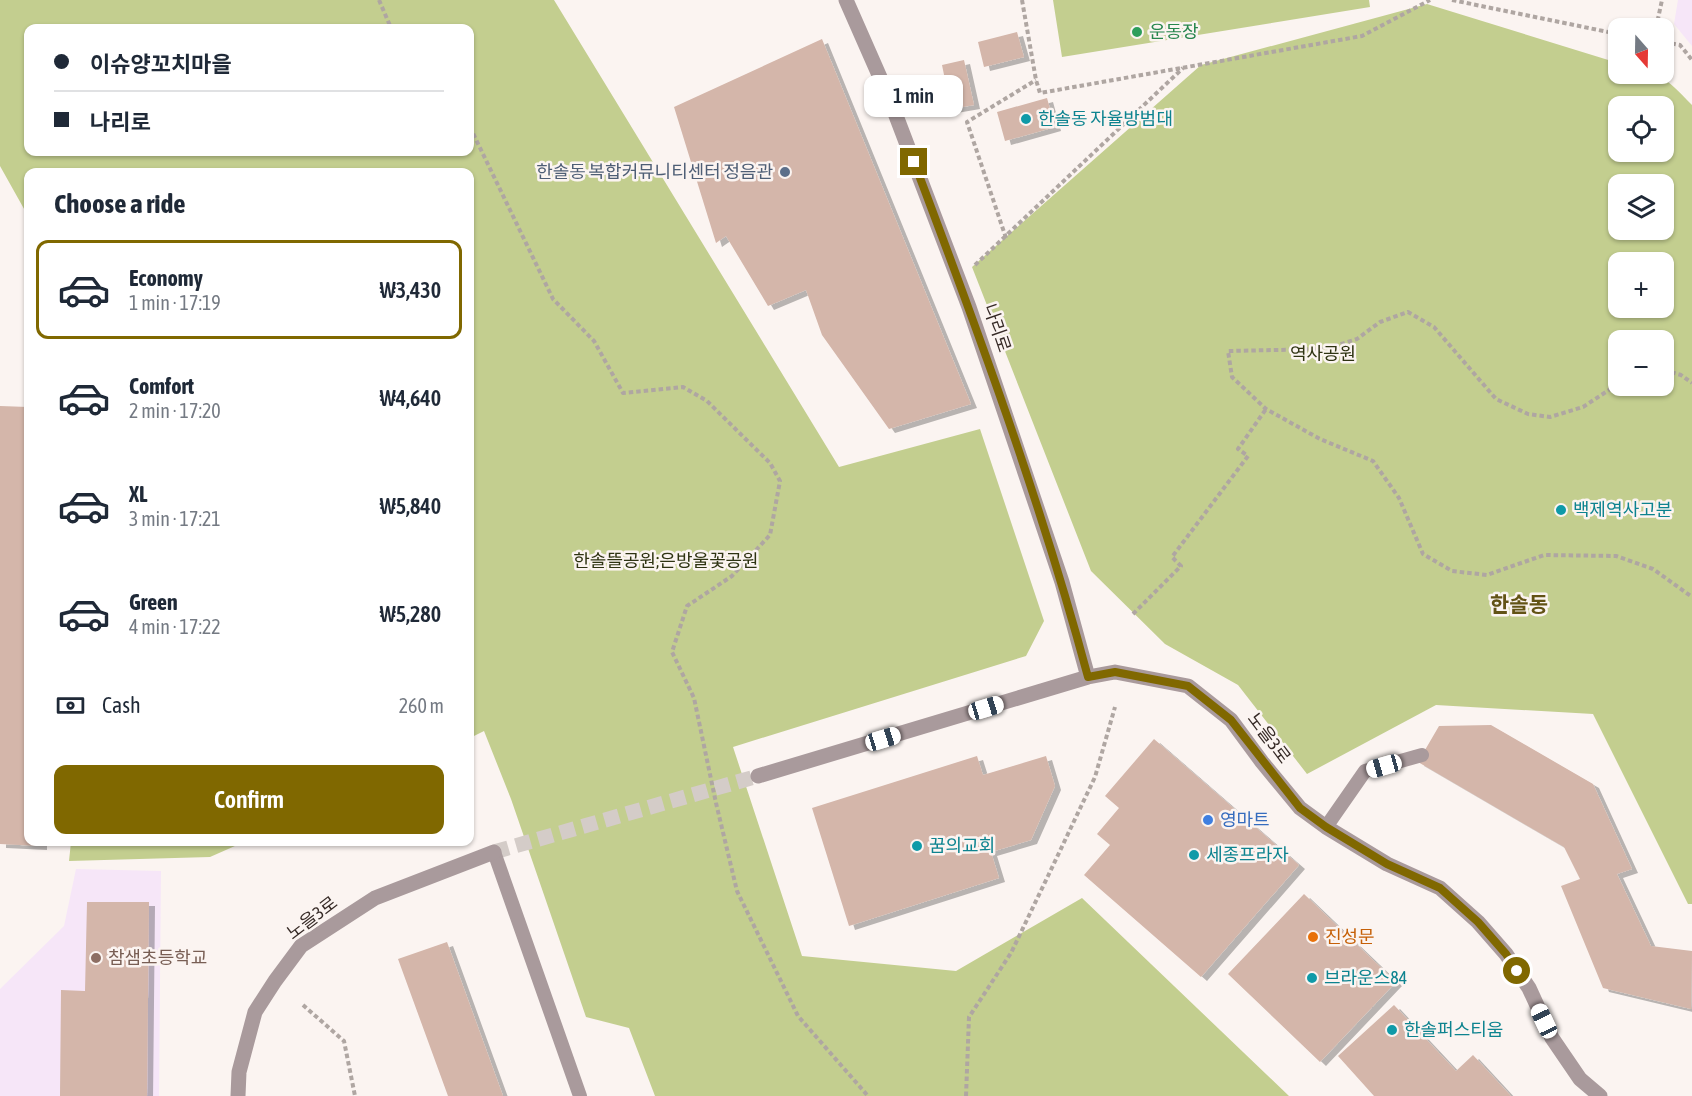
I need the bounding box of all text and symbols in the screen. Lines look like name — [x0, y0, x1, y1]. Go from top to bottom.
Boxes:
north arrow — [1608, 18, 1674, 84]
map controls — [1608, 18, 1674, 396]
place label: 운동장 — [1149, 21, 1199, 42]
marker: 운동장 — [1130, 25, 1144, 39]
text: 이슈양꼬치마을 — [90, 51, 232, 77]
callout: 1 min — [864, 75, 964, 117]
text: 1 min — [893, 84, 934, 107]
button: locate — [1608, 96, 1674, 162]
place label: 한솔동 자율방범대 — [1038, 108, 1173, 129]
text: 나리로 — [90, 109, 151, 135]
marker: 한솔동 자율방범대 — [1019, 112, 1033, 126]
route end — [900, 148, 927, 175]
place label: 한솔동 복합커뮤니티센터 정음관 — [536, 161, 773, 182]
marker: 한솔동 복합커뮤니티센터 정음관 — [778, 165, 792, 179]
button: layers — [1608, 174, 1674, 240]
text: Choose a ride — [54, 188, 186, 219]
button: + — [1608, 252, 1674, 318]
icon: car — [57, 263, 111, 317]
text: Economy — [129, 265, 203, 291]
text: ₩3,430 — [380, 277, 441, 303]
text: 1 min · 17:19 — [129, 291, 221, 314]
street label: 나리로 — [979, 301, 1015, 355]
button: − — [1608, 330, 1674, 396]
park label: 역사공원 — [1290, 343, 1356, 364]
icon: car — [57, 371, 111, 425]
text: Comfort — [129, 373, 194, 399]
text: ₩4,640 — [380, 385, 441, 411]
text: 2 min · 17:20 — [129, 399, 221, 422]
icon: car — [57, 479, 111, 533]
text: XL — [129, 481, 147, 507]
text: ₩5,840 — [380, 493, 441, 519]
place label: 백제역사고분 — [1573, 499, 1672, 520]
marker: 백제역사고분 — [1554, 503, 1568, 517]
text: 3 min · 17:21 — [129, 507, 221, 530]
park label: 한솔뜰공원;은방울꽃공원 — [573, 550, 759, 571]
icon: car — [57, 587, 111, 641]
text: Green — [129, 589, 178, 615]
district label: 한솔동 — [1490, 592, 1548, 616]
text: ₩5,280 — [380, 601, 441, 627]
text: 4 min · 17:22 — [129, 615, 221, 638]
icon: cash — [54, 689, 87, 722]
text: Cash — [102, 692, 141, 718]
text: 260 m — [399, 694, 444, 717]
car — [966, 694, 1006, 722]
street label: 노을3로 — [1244, 708, 1295, 767]
car — [863, 725, 903, 753]
car — [1364, 752, 1404, 780]
button: Confirm — [54, 765, 444, 834]
place label: 영마트 — [1220, 809, 1270, 830]
marker: 영마트 — [1201, 813, 1215, 827]
place label: 꿈의교회 — [929, 835, 995, 856]
marker: 꿈의교회 — [910, 839, 924, 853]
place label: 세종프라자 — [1206, 844, 1289, 865]
marker: 세종프라자 — [1187, 848, 1201, 862]
street label: 노을3로 — [282, 892, 341, 943]
place label: 진성문 — [1325, 926, 1375, 947]
marker: 진성문 — [1306, 930, 1320, 944]
place label: 참샘초등학교 — [108, 947, 207, 968]
marker: 참샘초등학교 — [89, 951, 103, 965]
route start — [1503, 957, 1530, 984]
place label: 브라운스84 — [1324, 967, 1407, 988]
marker: 브라운스84 — [1305, 971, 1319, 985]
car — [1528, 1001, 1560, 1041]
place label: 한솔퍼스티움 — [1404, 1019, 1503, 1040]
marker: 한솔퍼스티움 — [1385, 1023, 1399, 1037]

